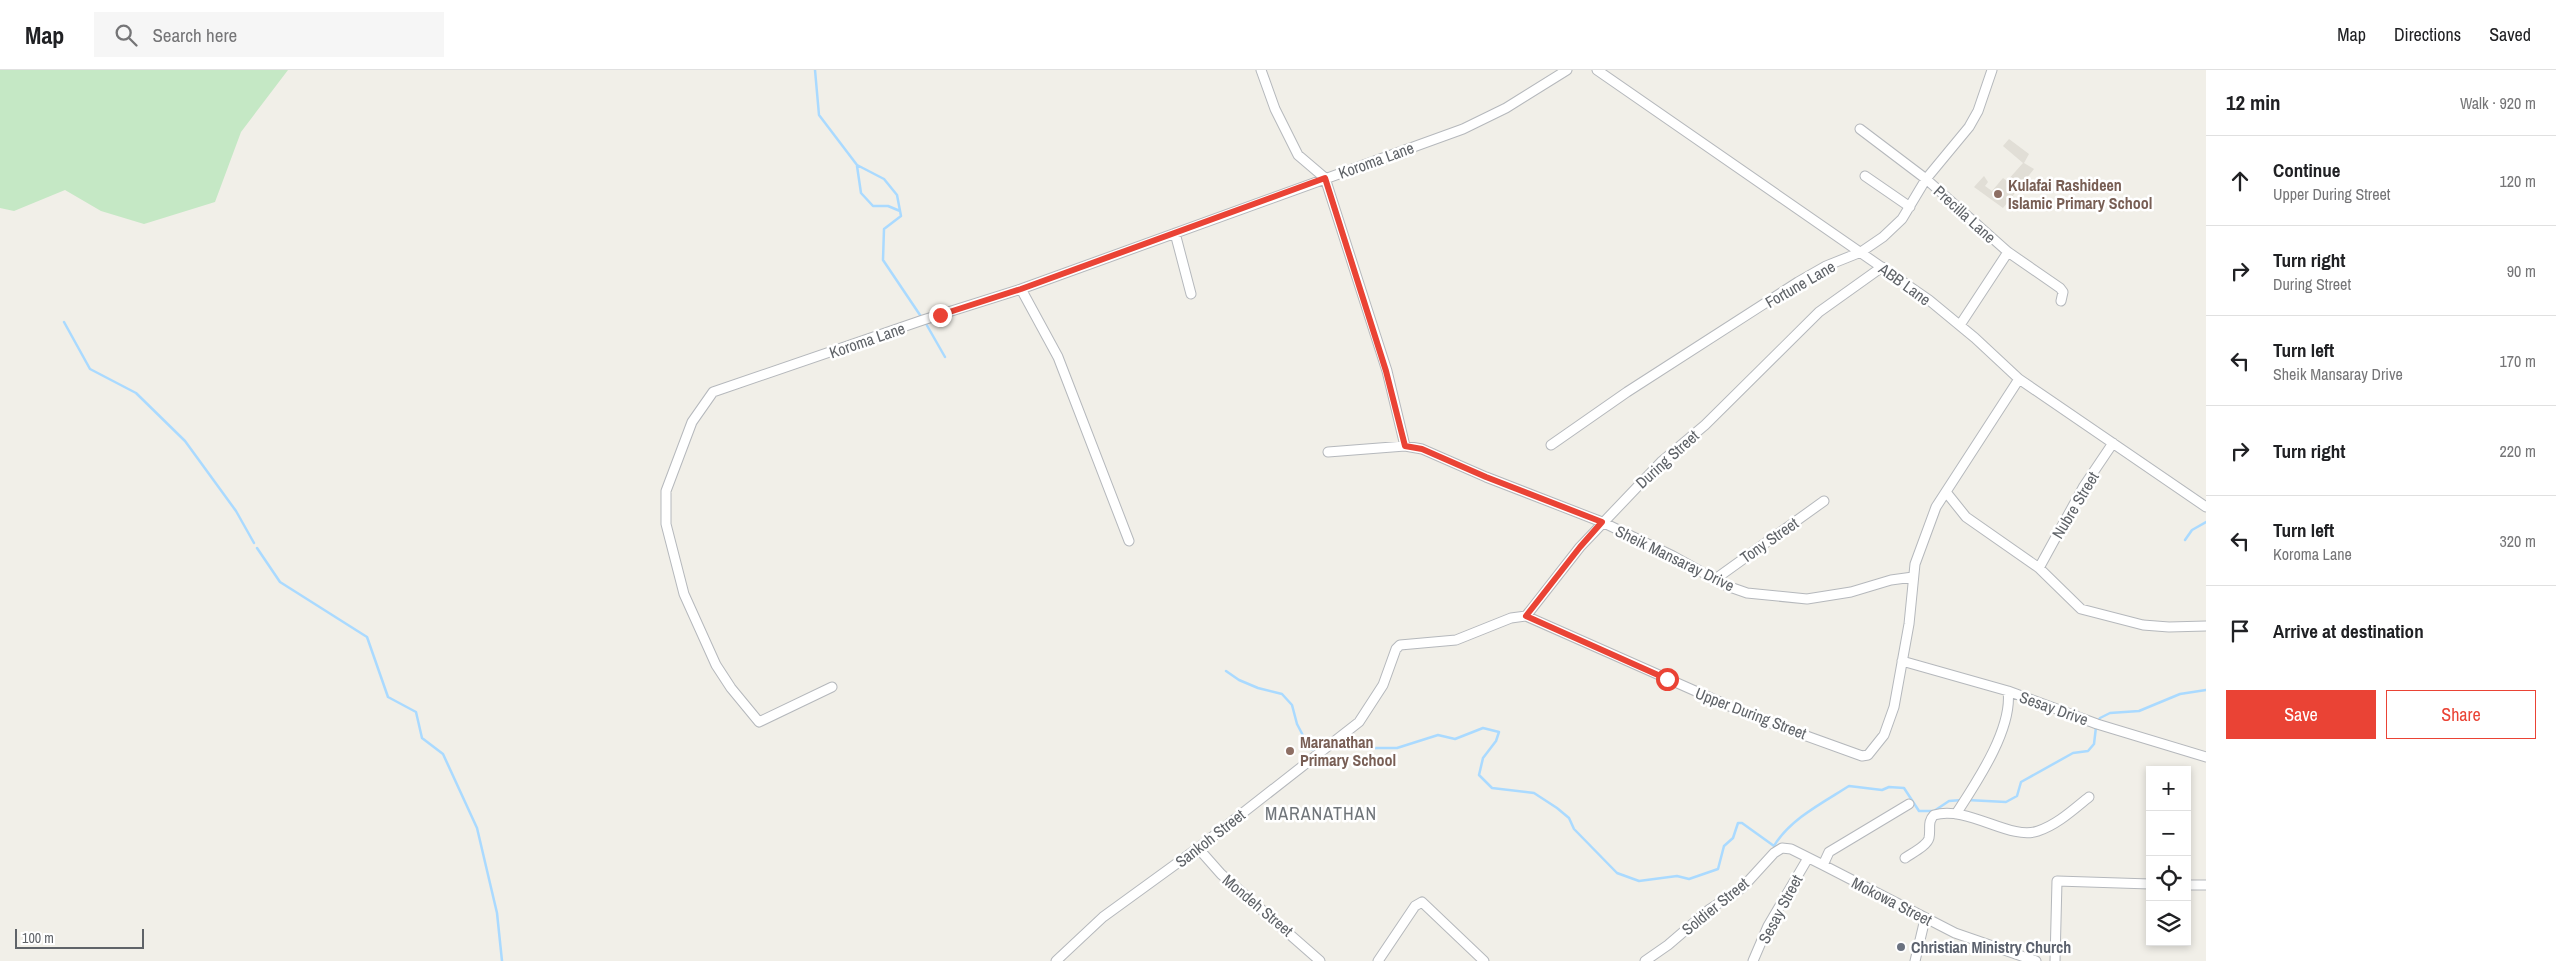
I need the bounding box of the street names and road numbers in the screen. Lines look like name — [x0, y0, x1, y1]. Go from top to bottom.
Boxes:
street label: Koroma Lane — [1335, 136, 1417, 184]
street label: Precilla Lane — [1929, 180, 2001, 248]
street label: Fortune Lane — [1761, 255, 1839, 313]
street label: ABB Lane — [1874, 257, 1935, 310]
street label: Koroma Lane — [826, 317, 908, 363]
street label: During Street — [1631, 424, 1704, 493]
street label: Nubre Street — [2046, 467, 2104, 543]
street label: Tony Street — [1736, 512, 1803, 568]
street label: Sheik Mansaray Drive — [1612, 520, 1738, 596]
street label: Upper During Street — [1692, 682, 1810, 744]
street label: Sesay Drive — [2017, 685, 2091, 731]
street label: Sankoh Street — [1170, 804, 1250, 872]
street label: Mondeh Street — [1218, 869, 1298, 941]
street label: Sesay Street — [1753, 870, 1808, 947]
street label: Mokowa Street — [1848, 871, 1936, 931]
street label: Soldier Street — [1677, 872, 1753, 940]

